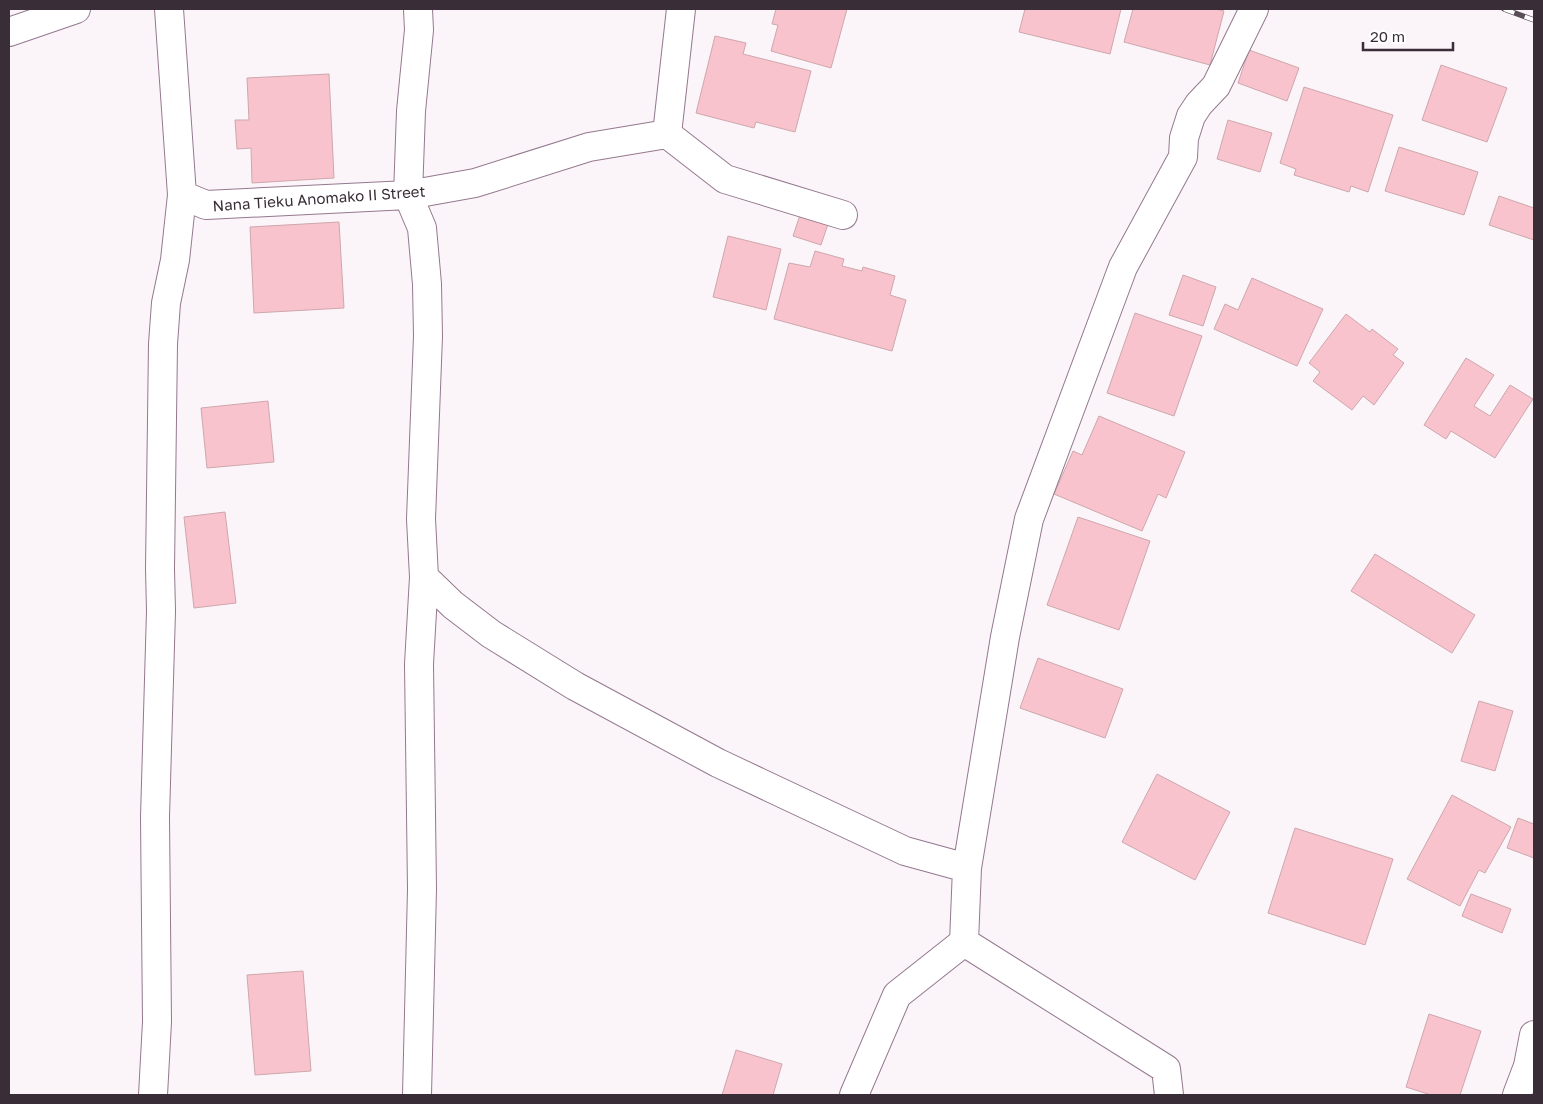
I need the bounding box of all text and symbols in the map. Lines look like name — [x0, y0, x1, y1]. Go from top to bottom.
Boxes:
scale bar — [1363, 20, 1453, 52]
text: 20 m — [1370, 27, 1405, 45]
street label: Nana Tieku Anomako II Street — [212, 182, 426, 214]

